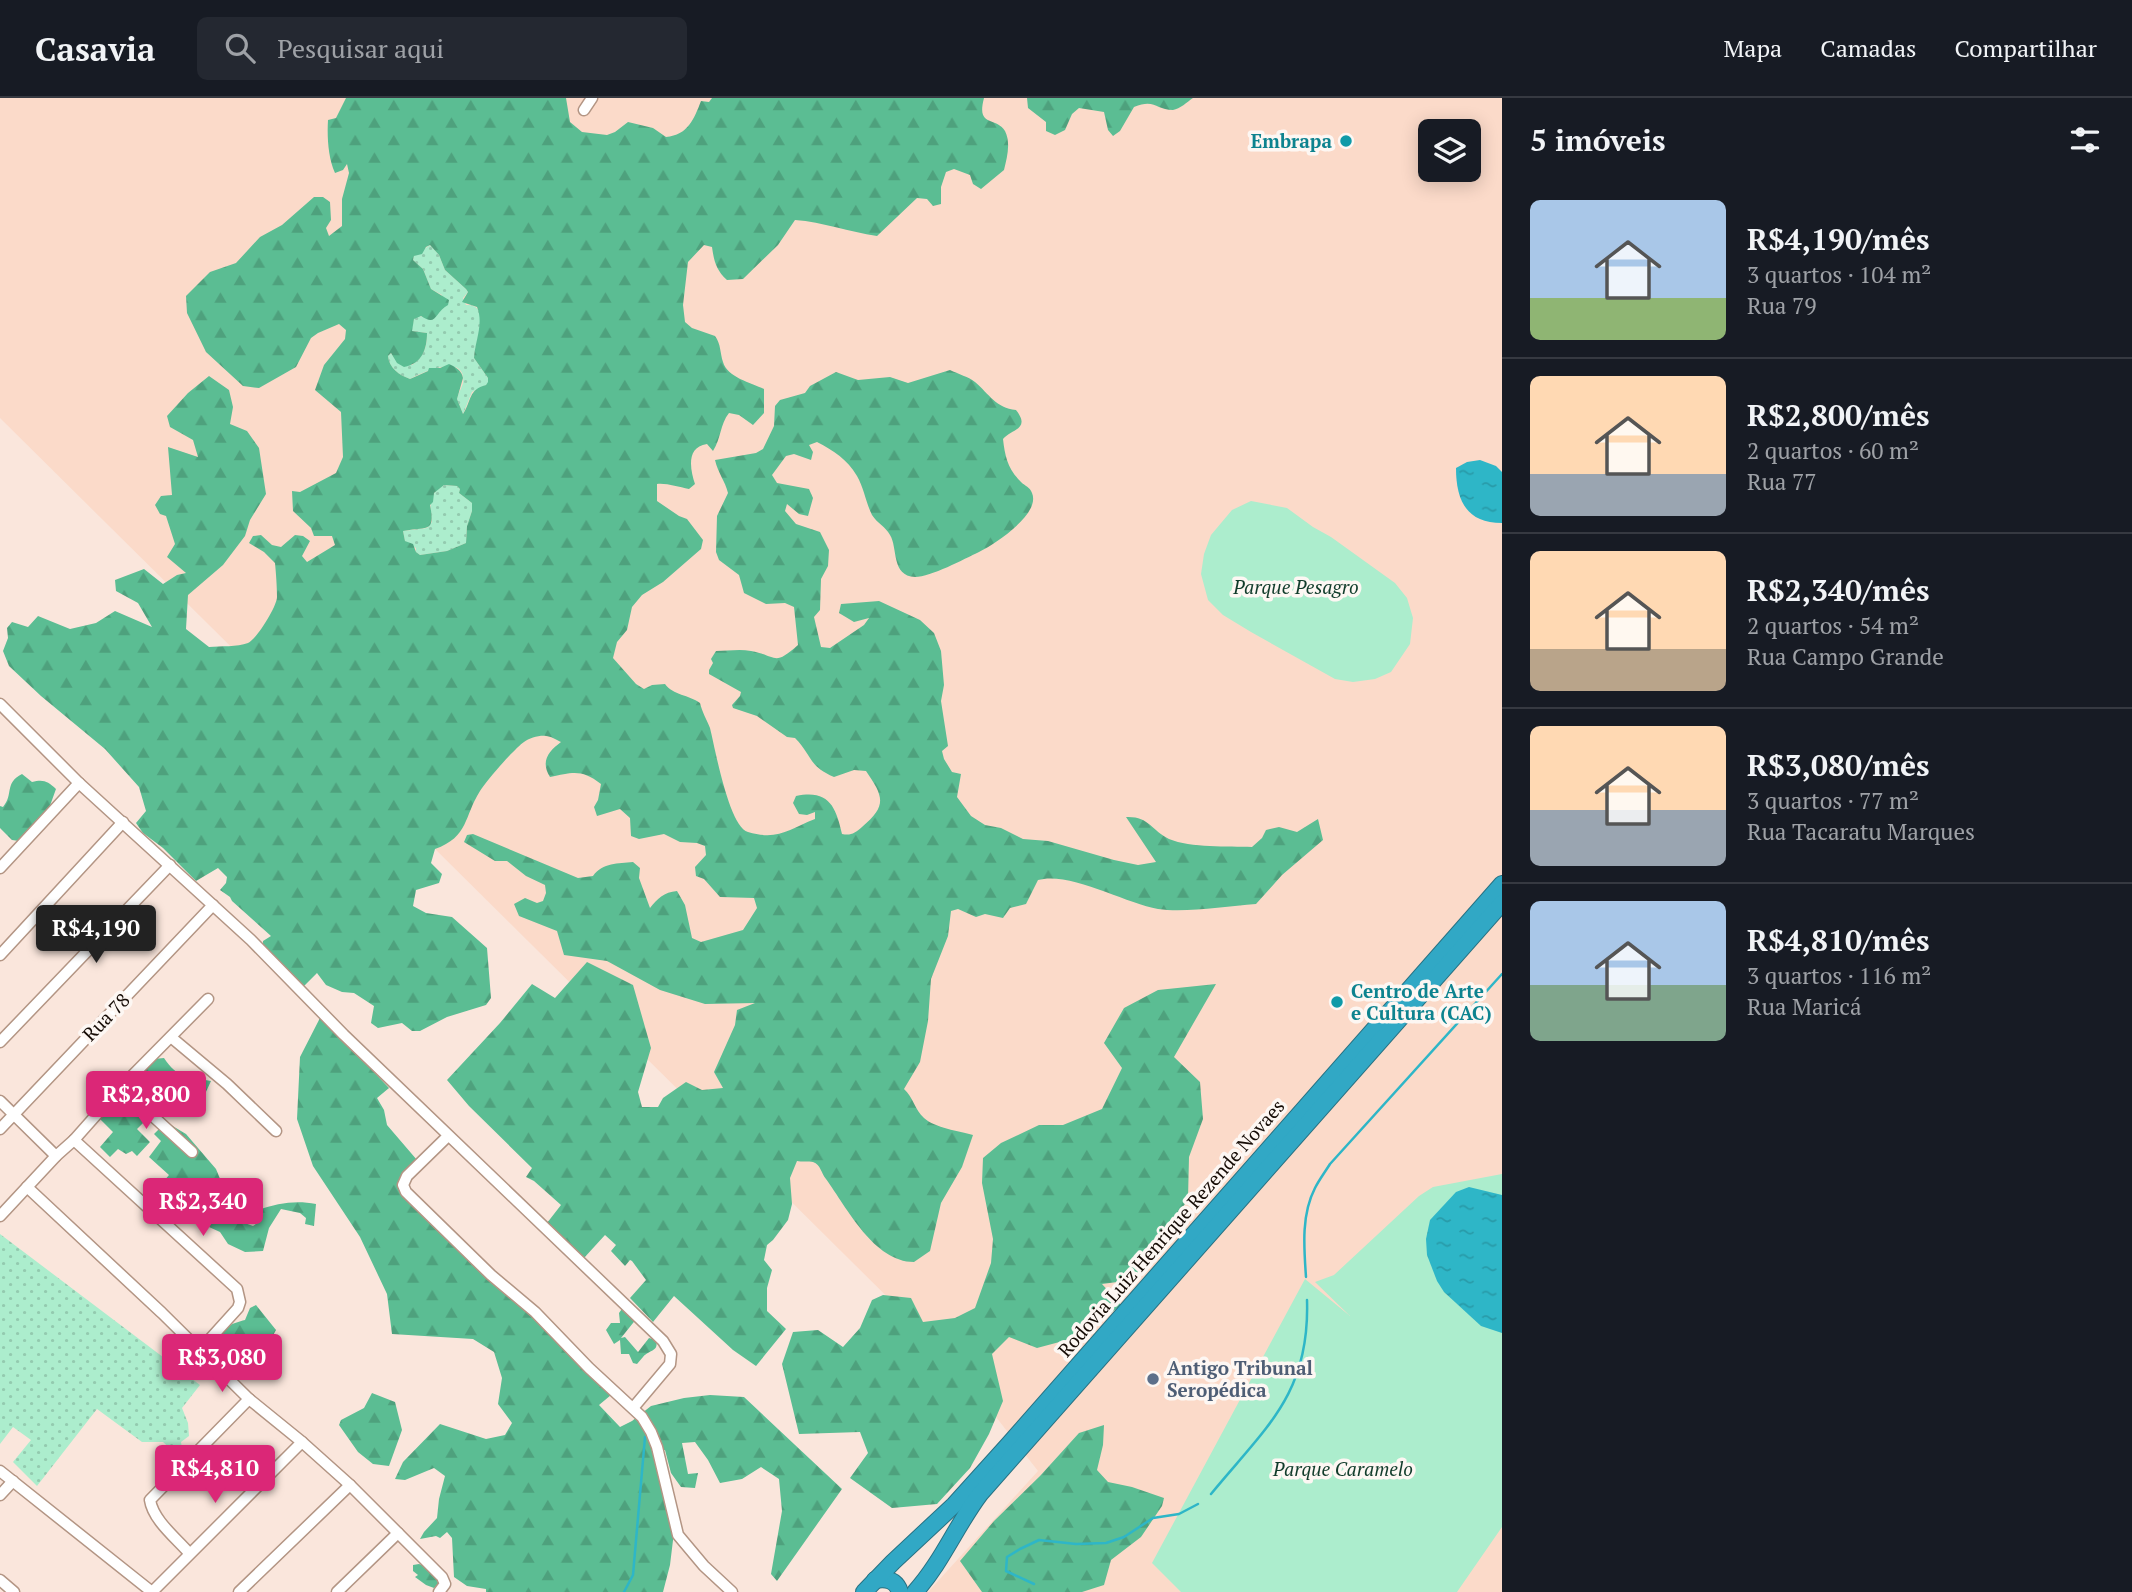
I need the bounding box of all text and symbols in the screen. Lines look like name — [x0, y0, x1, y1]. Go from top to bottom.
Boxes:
search box — [197, 17, 687, 80]
text: Casavia — [35, 27, 155, 70]
icon: search — [221, 29, 259, 67]
text: Pesquisar aqui — [277, 31, 444, 65]
text: Mapa — [1724, 32, 1782, 64]
text: Camadas — [1820, 32, 1916, 64]
text: Compartilhar — [1954, 32, 2097, 64]
map controls — [1418, 119, 1481, 182]
button: layers — [1418, 119, 1481, 182]
text: 5 imóveis — [1530, 120, 1665, 160]
icon: filters — [2066, 121, 2104, 159]
place label: Embrapa — [1251, 128, 1332, 153]
marker: Embrapa — [1338, 133, 1354, 149]
text: R$4,190/mês — [1747, 219, 1930, 259]
icon: home — [1586, 228, 1670, 312]
text: 3 quartos · 104 m² — [1747, 259, 1931, 290]
text: Rua 79 — [1747, 290, 1817, 321]
text: R$2,800/mês — [1747, 395, 1930, 435]
icon: home — [1586, 404, 1670, 488]
text: 2 quartos · 60 m² — [1747, 435, 1919, 466]
text: Rua 77 — [1747, 466, 1817, 497]
text: R$2,340/mês — [1747, 570, 1930, 610]
park label: Parque Pesagro — [1232, 574, 1359, 599]
icon: home — [1586, 579, 1670, 663]
text: 2 quartos · 54 m² — [1747, 610, 1919, 641]
text: Rua Campo Grande — [1747, 641, 1944, 672]
text: R$3,080/mês — [1747, 745, 1930, 785]
icon: home — [1586, 754, 1670, 838]
text: 3 quartos · 77 m² — [1747, 785, 1919, 816]
text: Rua Tacaratu Marques — [1747, 816, 1975, 847]
pin: R$4,190 — [31, 906, 161, 965]
text: R$4,190 — [52, 912, 140, 943]
text: R$4,810/mês — [1747, 920, 1930, 960]
icon: home — [1586, 929, 1670, 1013]
text: 3 quartos · 116 m² — [1747, 960, 1931, 991]
place label: Centro de Arte e Cultura (CAC) — [1351, 978, 1492, 1025]
street label: Rua 78 — [77, 987, 135, 1046]
text: Rua Maricá — [1747, 991, 1862, 1022]
marker: Centro de Arte e Cultura (CAC) — [1329, 994, 1345, 1010]
pin: R$2,800 — [81, 1072, 211, 1131]
text: R$2,800 — [102, 1078, 190, 1109]
street label: Rodovia Luiz Henrique Rezende Novaes — [1052, 1094, 1289, 1362]
pin: R$2,340 — [138, 1178, 268, 1238]
text: R$2,340 — [159, 1185, 247, 1216]
pin: R$3,080 — [157, 1334, 287, 1394]
text: R$3,080 — [178, 1341, 266, 1372]
place label: Antigo Tribunal Seropédica — [1167, 1355, 1313, 1402]
marker: Antigo Tribunal Seropédica — [1145, 1371, 1161, 1387]
pin: R$4,810 — [150, 1446, 280, 1505]
text: R$4,810 — [171, 1452, 259, 1483]
park label: Parque Caramelo — [1272, 1456, 1413, 1481]

